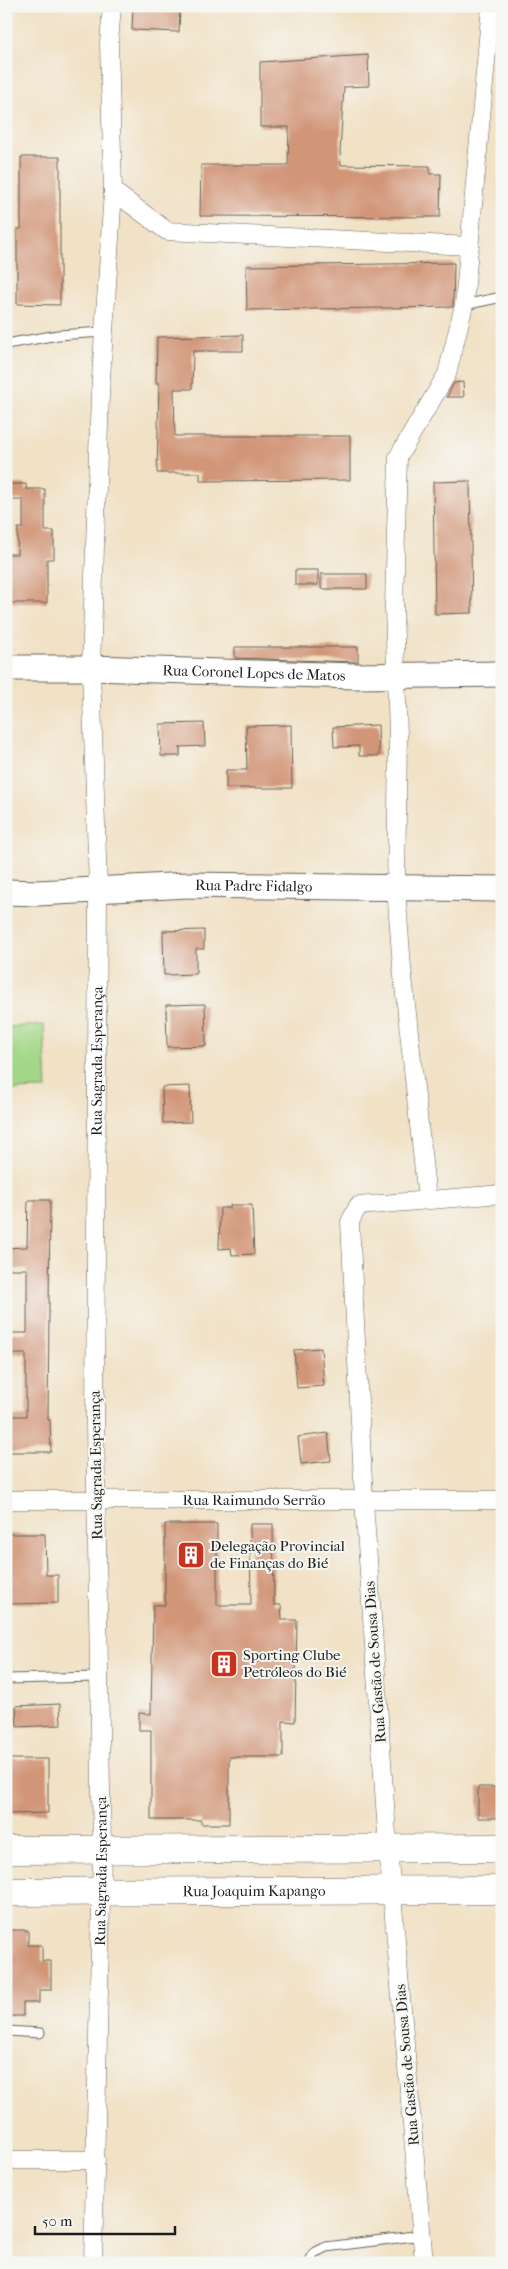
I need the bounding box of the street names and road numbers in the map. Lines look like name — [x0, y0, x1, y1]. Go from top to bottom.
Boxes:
street label: Rua Coronel Lopes de Matos — [162, 661, 346, 685]
street label: Rua Padre Fidalgo — [195, 876, 313, 896]
street label: Rua Sagrada Esperança — [88, 985, 106, 1136]
street label: Rua Sagrada Esperança — [86, 1389, 106, 1540]
street label: Rua Raimundo Serrão — [183, 1491, 326, 1509]
street label: Rua Gastão de Sousa Dias — [360, 1580, 390, 1743]
street label: Rua Sagrada Esperança — [91, 1795, 111, 1946]
street label: Rua Joaquim Kapango — [182, 1882, 326, 1900]
street label: Rua Gastão de Sousa Dias — [391, 1983, 423, 2146]

